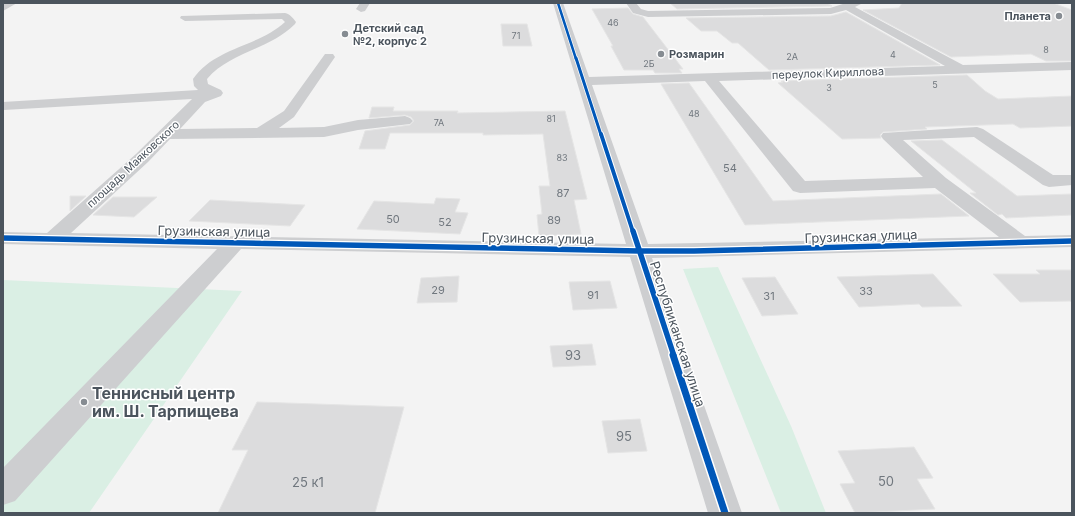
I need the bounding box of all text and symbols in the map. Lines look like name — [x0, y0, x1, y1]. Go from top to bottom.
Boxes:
place label: Планета — [1005, 9, 1051, 23]
marker: Планета — [1054, 11, 1064, 21]
house number: 46 — [607, 17, 619, 28]
place label: Детский сад №2, корпус 2 — [353, 21, 427, 48]
marker: Детский сад №2, корпус 2 — [340, 29, 350, 39]
house number: 71 — [512, 30, 520, 41]
house number: 8 — [1043, 44, 1049, 55]
place label: Розмарин — [669, 47, 725, 61]
marker: Розмарин — [656, 49, 666, 59]
house number: 4 — [890, 49, 896, 60]
house number: 2А — [786, 51, 798, 62]
house number: 2Б — [643, 58, 655, 69]
street label: переулок Кириллова — [772, 64, 884, 82]
house number: 5 — [932, 79, 938, 90]
house number: 3 — [826, 82, 832, 93]
house number: 48 — [688, 108, 700, 119]
house number: 81 — [546, 113, 556, 124]
street label: площадь Маяковского — [84, 117, 183, 211]
house number: 7А — [434, 117, 444, 128]
house number: 83 — [556, 152, 568, 163]
house number: 54 — [723, 161, 737, 175]
house number: 87 — [556, 186, 570, 200]
house number: 50 — [386, 212, 400, 226]
house number: 89 — [547, 213, 561, 227]
house number: 52 — [438, 215, 452, 229]
street label: Грузинская улица — [157, 222, 271, 240]
street label: Грузинская улица — [804, 226, 918, 246]
street label: Грузинская улица — [481, 229, 595, 247]
street label: Республиканская улица — [647, 259, 709, 409]
house number: 29 — [431, 283, 445, 297]
house number: 33 — [859, 284, 873, 298]
house number: 91 — [587, 288, 599, 302]
house number: 31 — [763, 289, 775, 303]
house number: 93 — [565, 347, 581, 363]
place label: Теннисный центр им. Ш. Тарпищева — [92, 383, 239, 421]
marker: Теннисный центр им. Ш. Тарпищева — [79, 397, 89, 407]
house number: 95 — [616, 428, 632, 444]
house number: 50 — [878, 473, 894, 489]
house number: 25 к1 — [292, 474, 324, 490]

